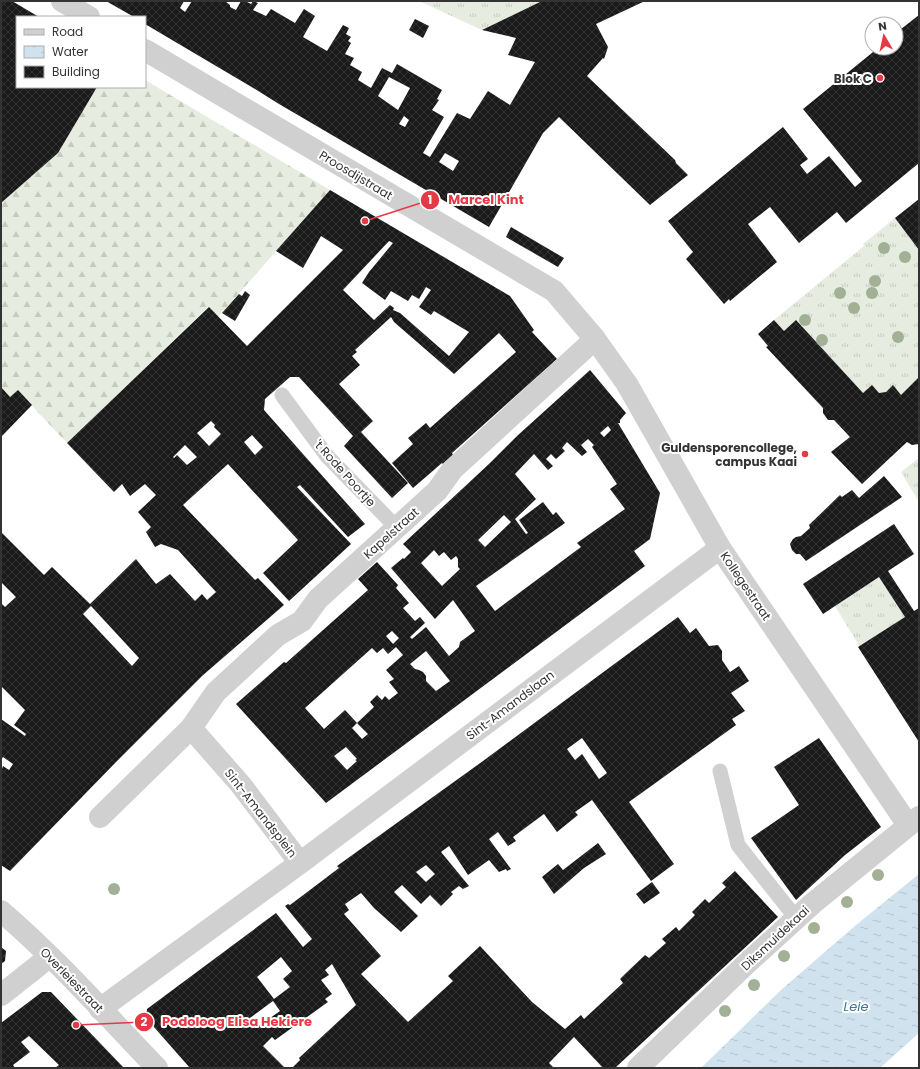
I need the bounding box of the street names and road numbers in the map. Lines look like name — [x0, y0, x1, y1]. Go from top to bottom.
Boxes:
street label: Proosdijstraat — [316, 146, 396, 204]
street label: 't Rode Poortje — [310, 436, 380, 510]
street label: Kapelstraat — [359, 503, 423, 563]
street label: Kollegestraat — [717, 548, 775, 624]
street label: Sint-Amandslaan — [463, 666, 557, 744]
street label: Sint-Amandsplein — [221, 765, 301, 861]
street label: Diksmuidekaai — [737, 902, 813, 974]
street label: Overleiestraat — [37, 944, 107, 1016]

